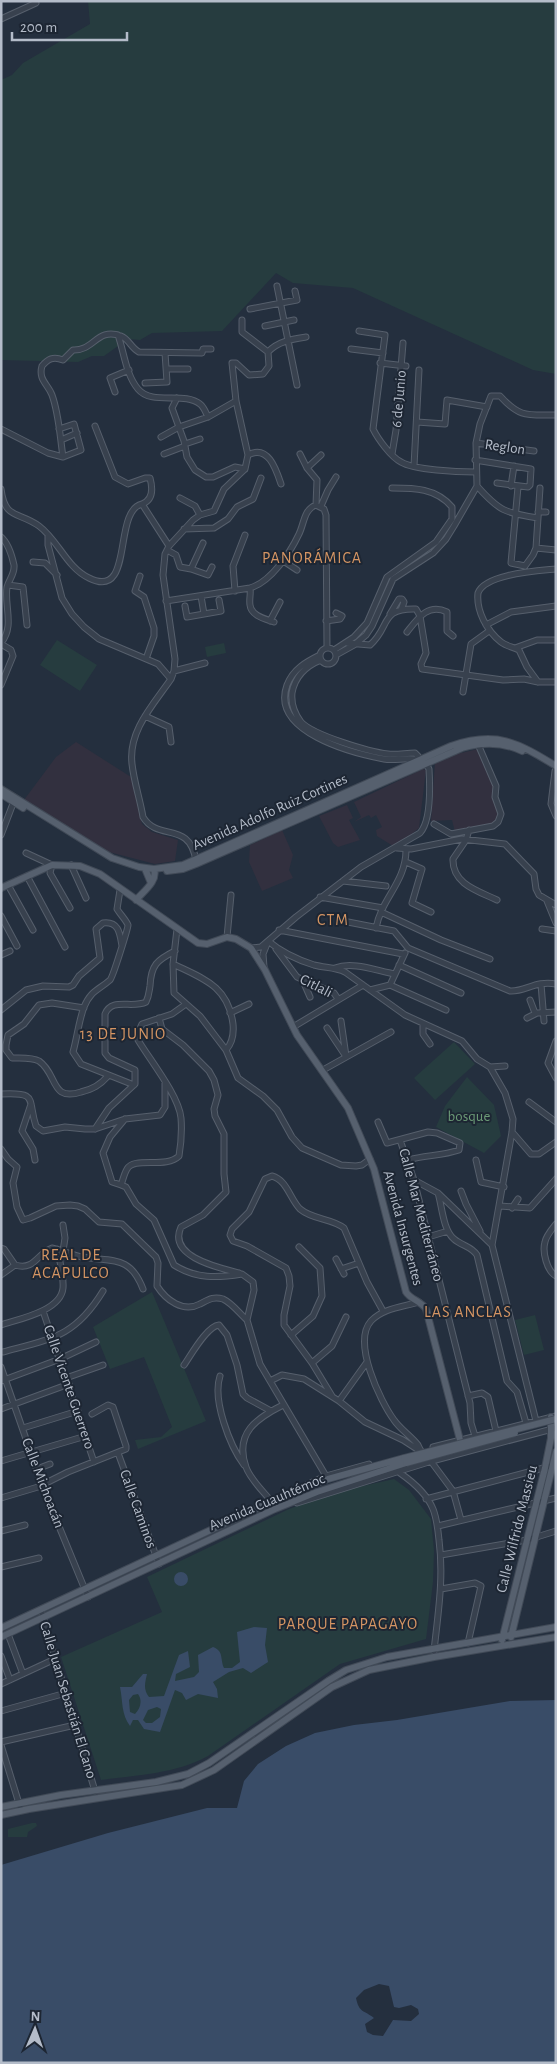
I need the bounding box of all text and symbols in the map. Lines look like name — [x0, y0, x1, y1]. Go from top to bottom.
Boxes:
scale bar — [12, 10, 128, 42]
text: 200 m — [20, 20, 57, 35]
street label: 6 de Junio — [389, 370, 409, 428]
street label: Reglon — [484, 437, 526, 457]
district label: PANORÁMICA — [262, 548, 362, 566]
street label: Avenida Adolfo Ruiz Cortines — [190, 771, 350, 853]
district label: CTM — [317, 912, 349, 928]
street label: Citlali — [297, 972, 335, 1000]
district label: 13 DE JUNIO — [80, 1026, 166, 1042]
park label: bosque — [448, 1109, 490, 1124]
street label: Calle Mar Mediterráneo — [396, 1147, 446, 1283]
street label: Avenida Insurgentes — [380, 1169, 426, 1287]
district label: REAL DE ACAPULCO — [32, 1247, 110, 1281]
district label: LAS ANCLAS — [424, 1304, 512, 1320]
street label: Calle Vicente Guerrero — [41, 1323, 97, 1451]
street label: Calle Michoacán — [19, 1436, 67, 1530]
street label: Calle Wilfrido Massieu — [494, 1463, 540, 1594]
street label: Calle Caminos — [117, 1468, 159, 1550]
street label: Avenida Cuauhtémoc — [207, 1471, 327, 1533]
district label: PARQUE PAPAGAYO — [278, 1616, 418, 1633]
street label: Calle Juan Sebastián El Cano — [37, 1620, 99, 1780]
north arrow — [10, 2004, 60, 2054]
text: N — [30, 2010, 41, 2024]

